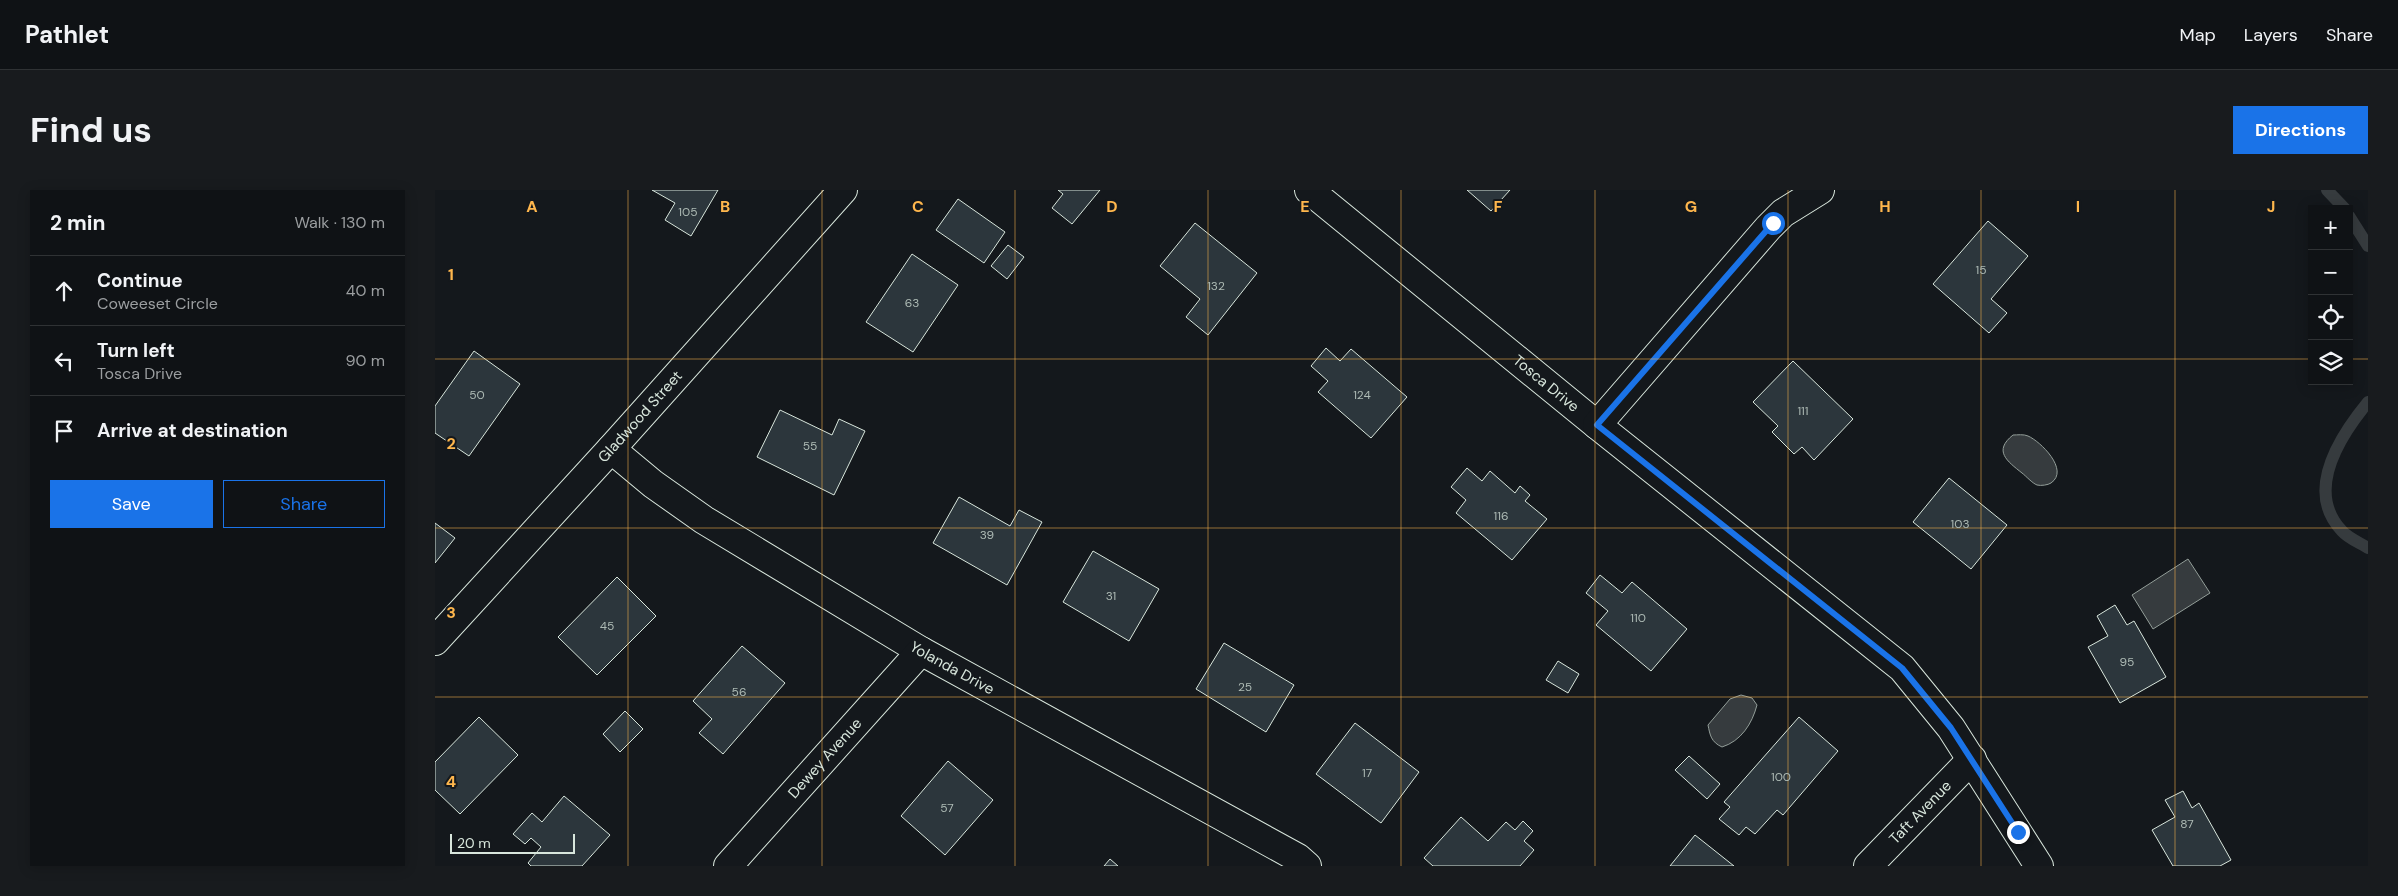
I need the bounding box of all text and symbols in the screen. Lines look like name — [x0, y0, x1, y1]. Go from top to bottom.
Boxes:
text: Pathlet — [25, 19, 109, 50]
text: Map — [2180, 23, 2216, 47]
text: Layers — [2244, 23, 2298, 47]
text: Share — [2326, 23, 2373, 47]
button: Directions — [2233, 106, 2368, 154]
text: Find us — [30, 107, 152, 153]
text: A — [526, 196, 538, 217]
text: B — [720, 196, 730, 217]
text: C — [912, 196, 924, 217]
text: D — [1106, 196, 1118, 217]
text: E — [1300, 196, 1310, 217]
text: F — [1494, 196, 1503, 217]
text: G — [1685, 196, 1697, 217]
text: H — [1879, 196, 1891, 217]
text: I — [2076, 196, 2080, 217]
text: J — [2267, 196, 2275, 217]
house number: 105 — [678, 204, 698, 220]
map controls — [2308, 205, 2353, 385]
button: + — [2308, 205, 2353, 250]
text: 2 min — [50, 209, 106, 237]
text: Walk · 130 m — [294, 212, 385, 233]
route start — [1762, 212, 1785, 235]
button: − — [2308, 250, 2353, 295]
house number: 15 — [1975, 262, 1987, 278]
text: 1 — [448, 264, 454, 285]
text: Continue — [97, 268, 183, 293]
icon: ahead — [50, 277, 78, 305]
house number: 132 — [1207, 278, 1225, 294]
text: 40 m — [346, 280, 385, 301]
text: Coweeset Circle — [97, 293, 218, 314]
house number: 63 — [905, 295, 919, 311]
button: locate — [2308, 295, 2353, 340]
text: Turn left — [97, 338, 175, 363]
button: layers — [2308, 340, 2353, 385]
icon: left — [50, 347, 78, 375]
text: 90 m — [345, 350, 385, 371]
street label: Tosca Drive — [1509, 350, 1583, 416]
text: Tosca Drive — [97, 363, 182, 384]
street label: Gladwood Street — [593, 366, 687, 467]
house number: 50 — [469, 387, 485, 403]
house number: 124 — [1353, 387, 1371, 403]
house number: 111 — [1797, 403, 1809, 419]
icon: arrive — [50, 417, 78, 445]
text: Arrive at destination — [97, 418, 288, 443]
text: 2 — [446, 433, 456, 454]
house number: 55 — [803, 438, 817, 454]
button: Save — [50, 480, 213, 528]
button: Share — [223, 480, 385, 528]
house number: 116 — [1493, 508, 1509, 524]
house number: 103 — [1950, 516, 1970, 532]
house number: 39 — [980, 527, 994, 543]
house number: 31 — [1106, 588, 1116, 604]
text: 3 — [446, 602, 456, 623]
house number: 110 — [1630, 610, 1646, 626]
house number: 45 — [600, 618, 614, 634]
street label: Yolanda Drive — [906, 637, 998, 699]
house number: 95 — [2120, 654, 2134, 670]
house number: 25 — [1238, 679, 1252, 695]
house number: 56 — [732, 684, 746, 700]
street label: Dewey Avenue — [784, 714, 866, 802]
house number: 17 — [1362, 765, 1372, 781]
house number: 100 — [1771, 769, 1791, 785]
text: 4 — [446, 771, 456, 792]
street label: Taft Avenue — [1885, 776, 1956, 848]
house number: 57 — [940, 800, 954, 816]
house number: 87 — [2180, 816, 2194, 832]
route end — [2007, 821, 2030, 844]
scale bar — [450, 831, 575, 854]
text: 20 m — [457, 834, 491, 852]

